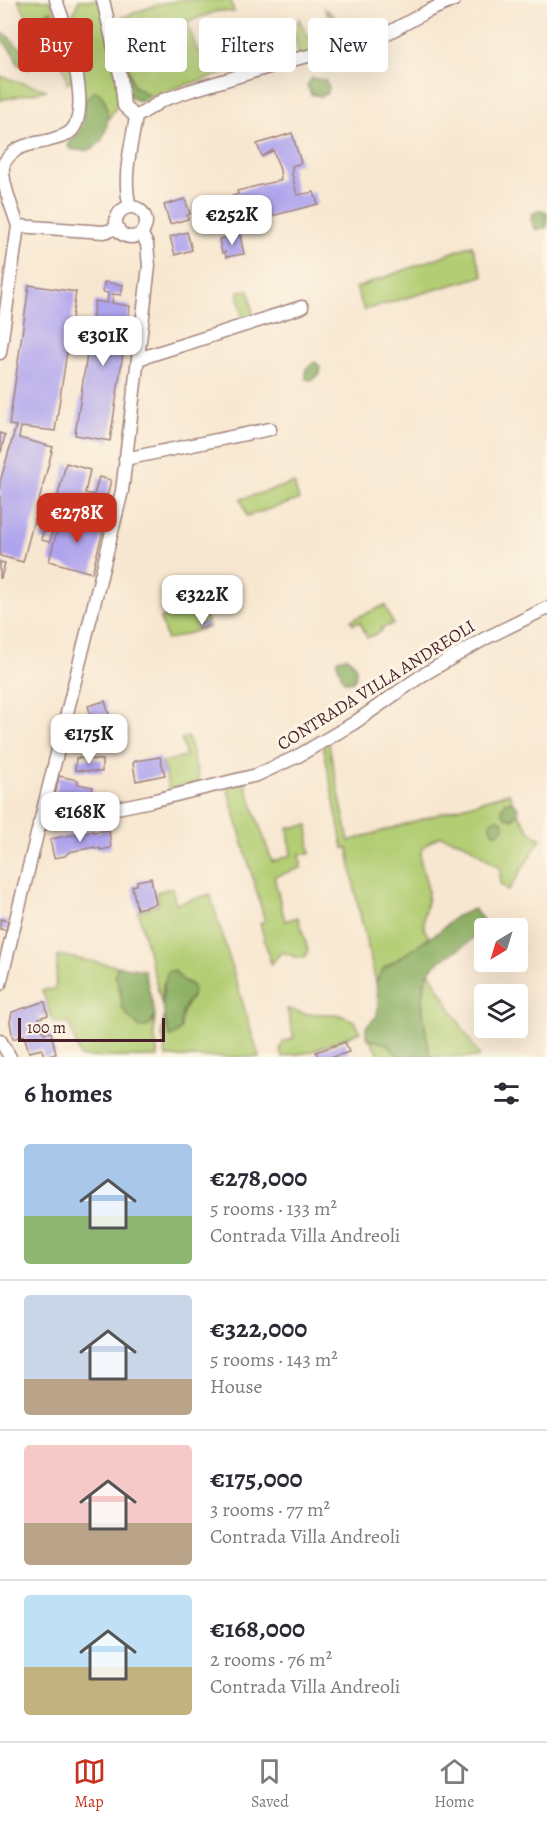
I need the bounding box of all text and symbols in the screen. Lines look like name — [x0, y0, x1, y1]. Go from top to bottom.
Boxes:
chip: Buy — [18, 18, 93, 72]
chip: Rent — [105, 18, 187, 72]
chip: Filters — [199, 18, 296, 72]
chip: New — [308, 18, 388, 72]
pin: €252K — [190, 195, 274, 246]
text: €252K — [206, 201, 258, 228]
pin: €301K — [61, 316, 145, 367]
text: €301K — [78, 322, 128, 349]
pin: €278K — [35, 493, 119, 544]
text: €278K — [51, 499, 103, 526]
pin: €322K — [160, 575, 244, 626]
text: €322K — [176, 581, 228, 608]
street label: CONTRADA VILLA ANDREOLI — [273, 614, 479, 756]
pin: €175K — [47, 714, 131, 765]
text: €175K — [65, 720, 113, 747]
pin: €168K — [38, 792, 122, 843]
text: €168K — [55, 798, 105, 825]
north arrow — [474, 918, 528, 972]
map controls — [474, 918, 528, 1038]
button: layers — [474, 984, 528, 1038]
scale bar — [18, 1015, 165, 1042]
text: 100 m — [27, 1017, 66, 1039]
text: 6 homes — [24, 1076, 113, 1111]
icon: filters — [490, 1077, 523, 1110]
text: €278,000 — [210, 1160, 307, 1195]
icon: home — [72, 1168, 144, 1240]
text: 5 rooms · 133 m² — [210, 1195, 337, 1222]
text: Contrada Villa Andreoli — [210, 1222, 400, 1249]
text: €322,000 — [210, 1311, 307, 1346]
icon: home — [72, 1319, 144, 1391]
text: 5 rooms · 143 m² — [210, 1346, 338, 1373]
text: House — [210, 1373, 262, 1400]
text: €175,000 — [210, 1461, 303, 1496]
icon: home — [72, 1469, 144, 1541]
text: 3 rooms · 77 m² — [210, 1496, 330, 1523]
text: Contrada Villa Andreoli — [210, 1523, 400, 1550]
text: €168,000 — [210, 1611, 305, 1646]
icon: home — [72, 1619, 144, 1691]
text: 2 rooms · 76 m² — [210, 1646, 332, 1673]
text: Contrada Villa Andreoli — [210, 1673, 400, 1700]
tab: Map — [73, 1755, 106, 1813]
tab: Saved — [251, 1755, 289, 1813]
tab: Home — [434, 1755, 474, 1813]

